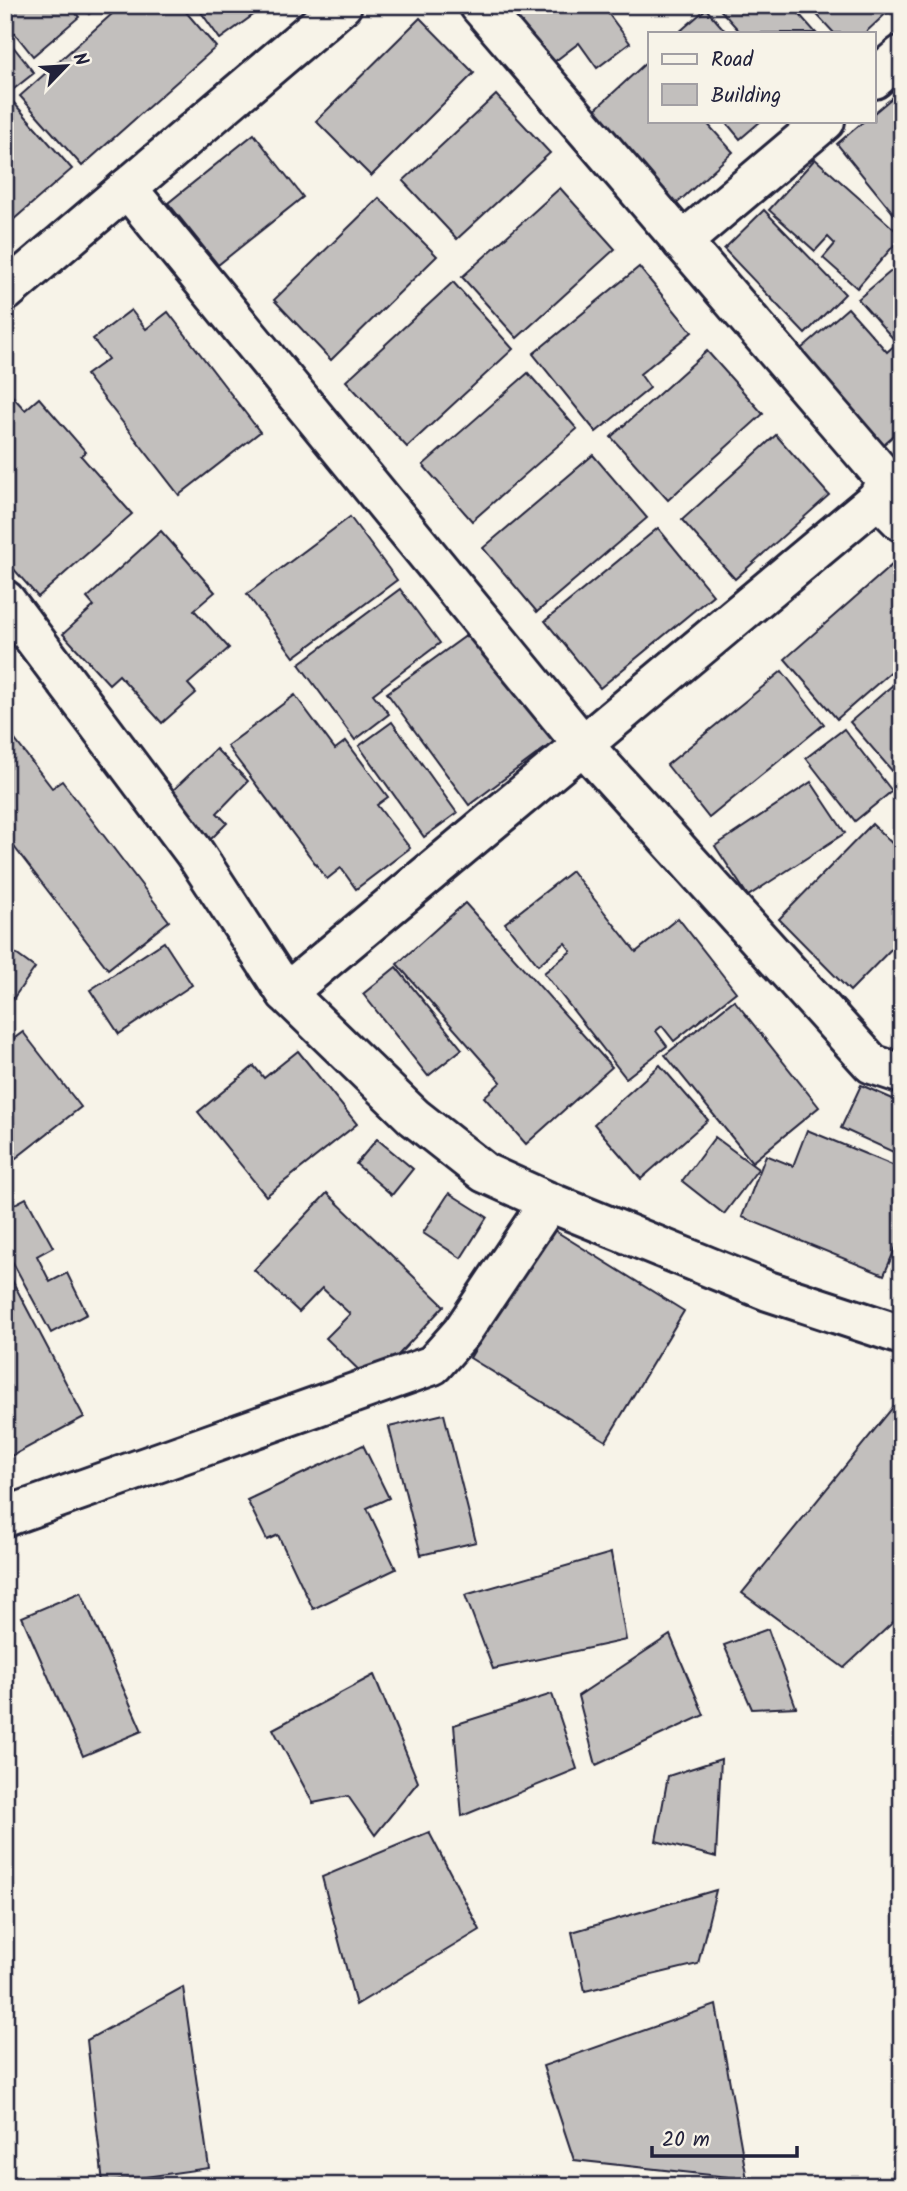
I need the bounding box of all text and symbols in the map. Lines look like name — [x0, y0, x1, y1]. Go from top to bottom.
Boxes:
north arrow — [32, 32, 102, 102]
legend — [648, 32, 876, 122]
text: Road — [711, 44, 754, 77]
text: N — [63, 48, 96, 71]
text: Building — [711, 80, 781, 113]
scale bar — [652, 2114, 797, 2158]
text: 20 m — [662, 2124, 710, 2157]

